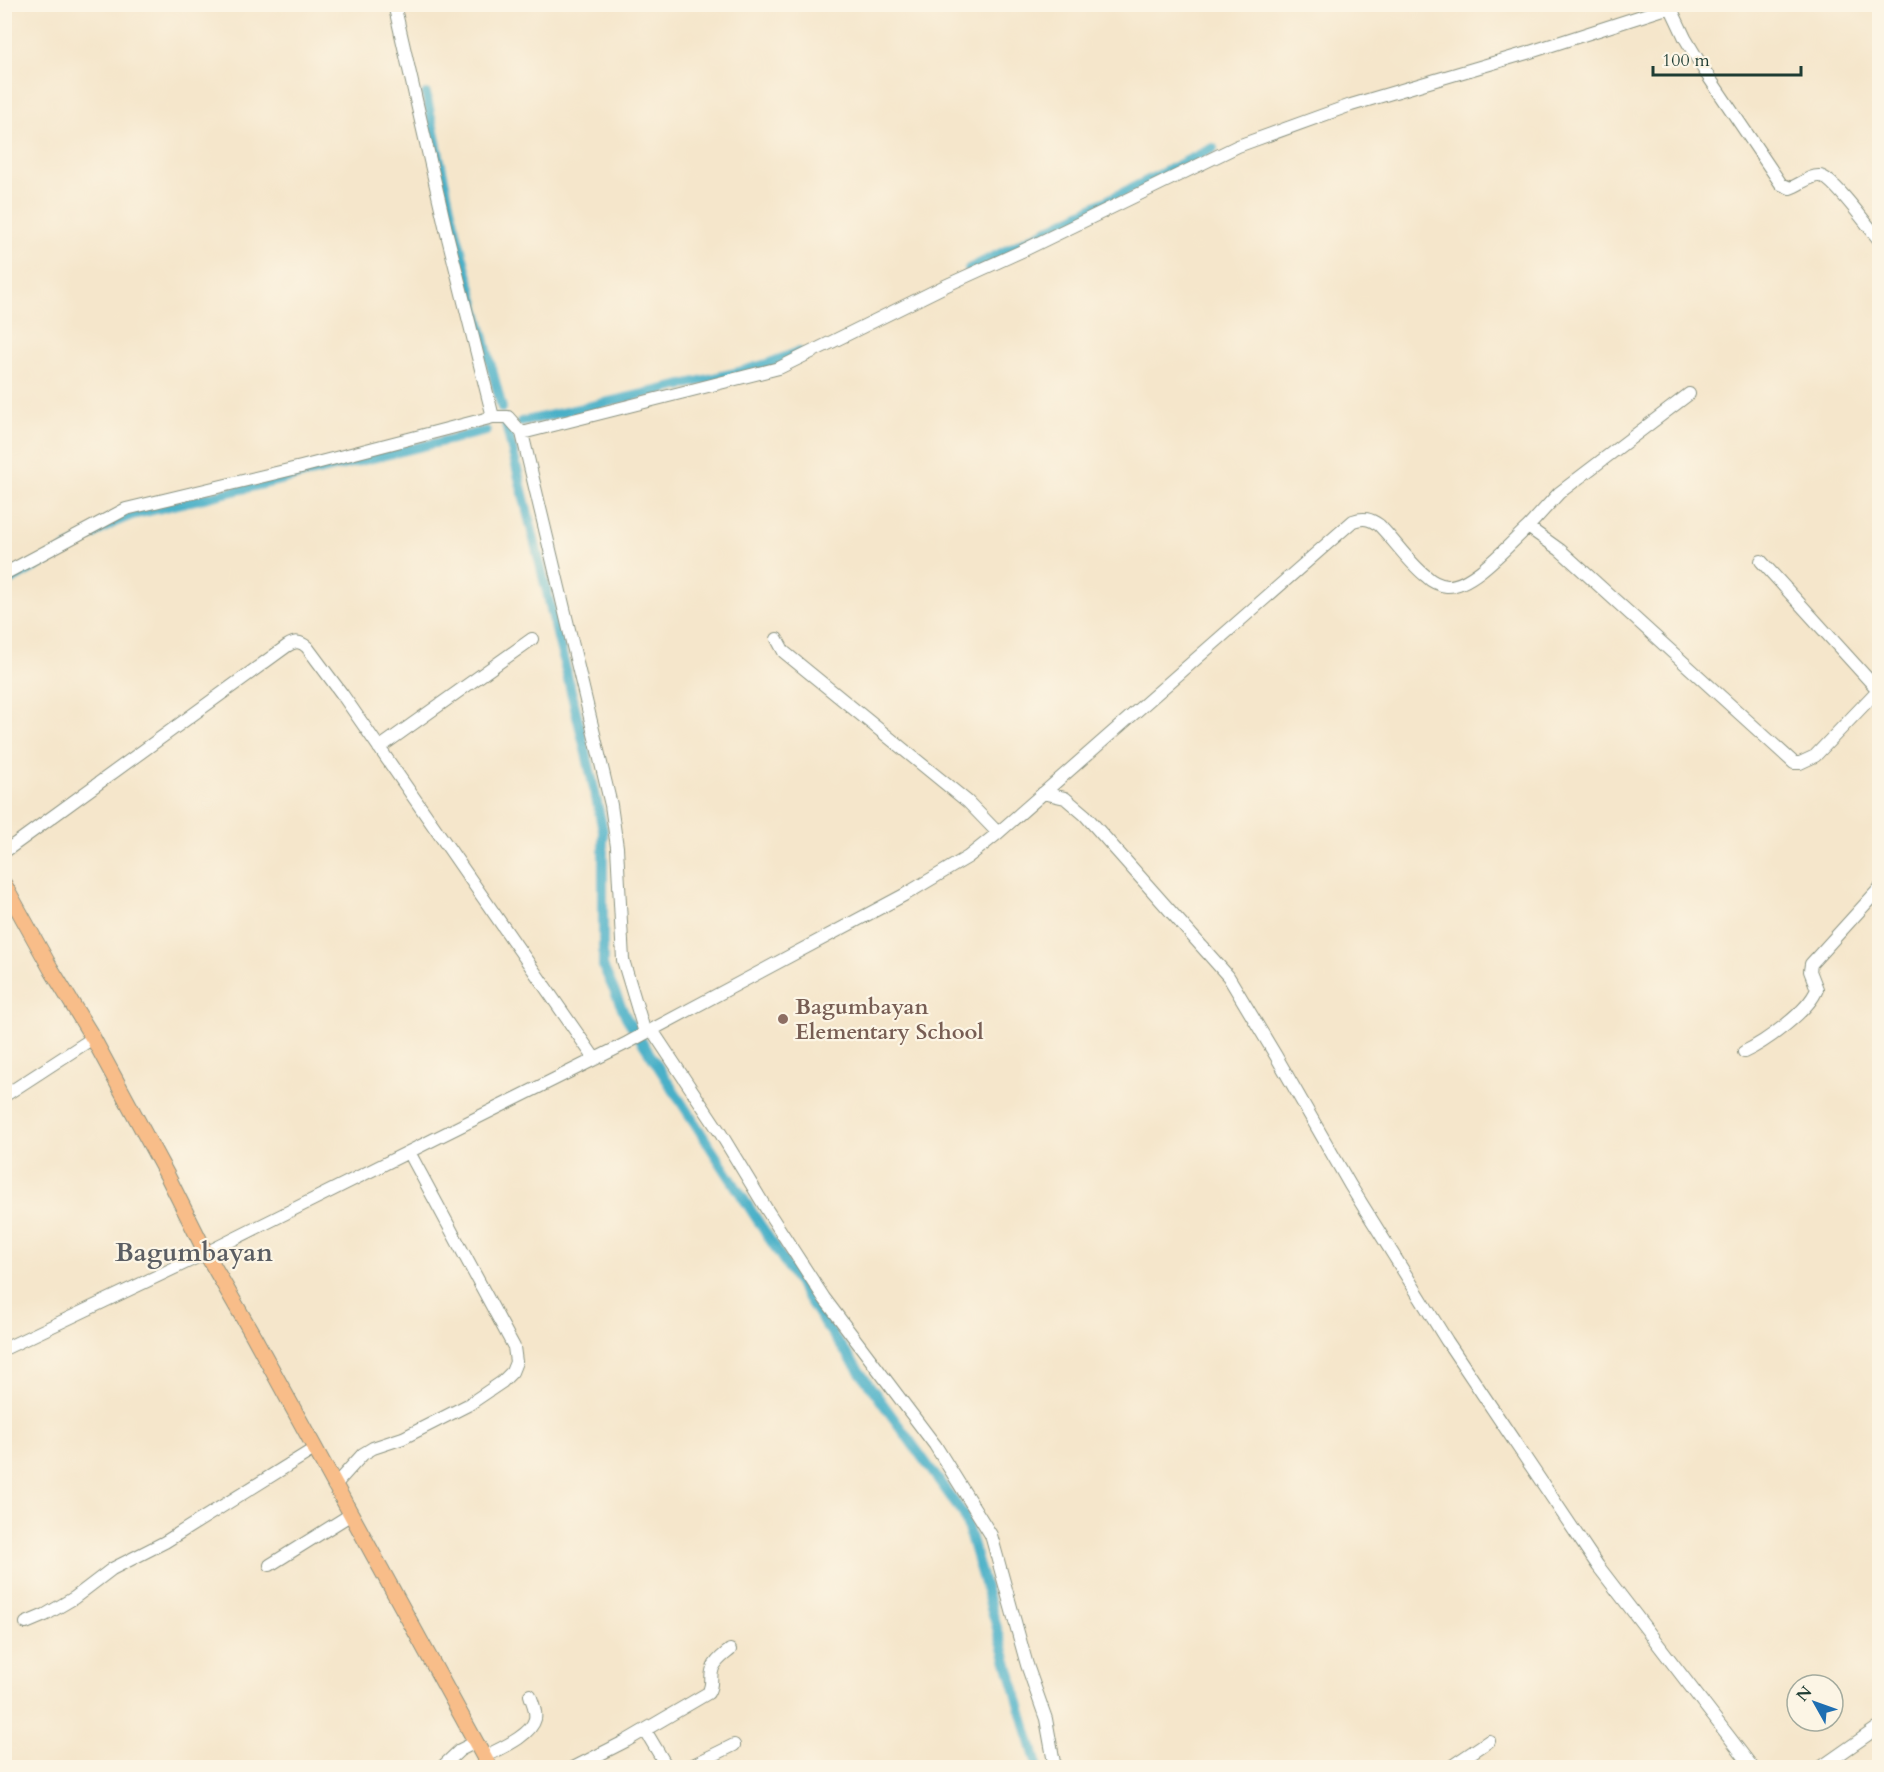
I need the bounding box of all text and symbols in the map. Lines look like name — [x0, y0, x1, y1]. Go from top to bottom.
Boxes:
scale bar — [1653, 39, 1802, 77]
text: 100 m — [1662, 48, 1710, 73]
place label: Bagumbayan Elementary School — [795, 992, 984, 1047]
marker: Bagumbayan Elementary School — [776, 1012, 790, 1026]
district label: Bagumbayan — [115, 1235, 273, 1270]
north arrow — [1785, 1673, 1845, 1733]
text: N — [1791, 1682, 1817, 1706]

